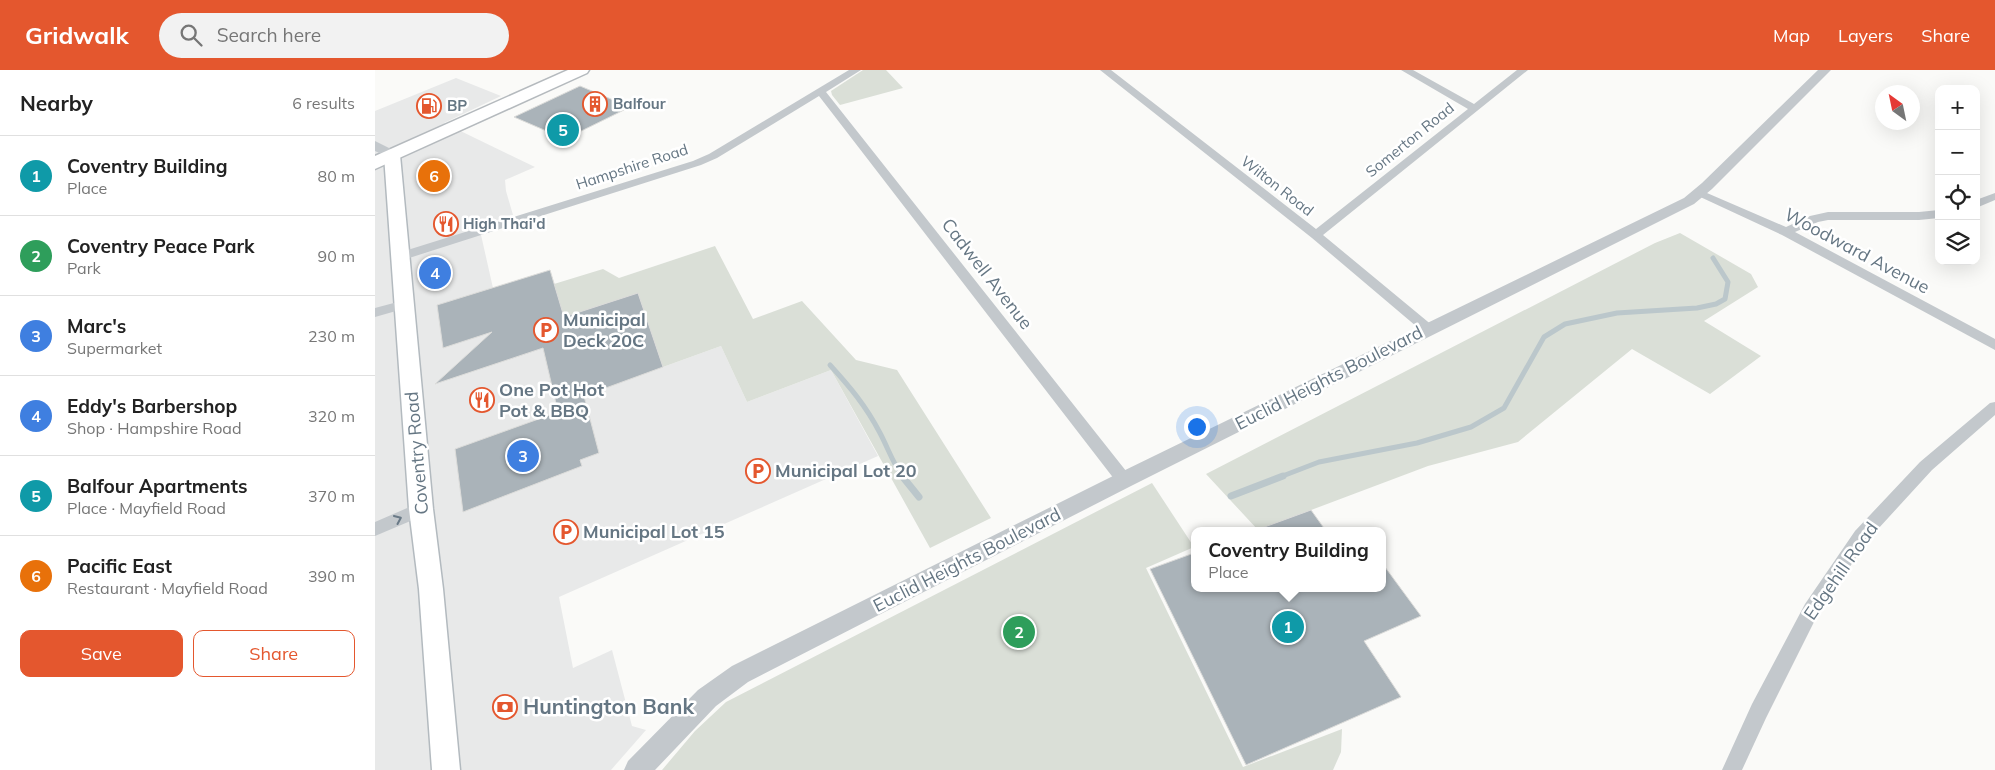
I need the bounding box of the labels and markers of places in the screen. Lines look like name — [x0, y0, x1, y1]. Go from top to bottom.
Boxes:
building icon: Balfour — [582, 91, 608, 117]
fuel station icon: BP — [416, 93, 442, 119]
place label: Balfour — [613, 94, 666, 113]
place label: BP — [447, 96, 467, 115]
pin: 5 — [547, 111, 579, 149]
pin: 6 — [418, 157, 450, 195]
restaurant icon: High Thai'd — [433, 211, 459, 237]
place label: High Thai'd — [463, 214, 546, 233]
pin: 4 — [419, 254, 451, 292]
place label: Municipal Deck 20C — [563, 308, 646, 352]
parking icon: Municipal Deck 20C — [533, 317, 559, 343]
place label: One Pot Hot Pot & BBQ — [499, 378, 604, 422]
restaurant icon: One Pot Hot Pot & BBQ — [469, 387, 495, 413]
pin: 3 — [507, 437, 539, 475]
parking icon: Municipal Lot 20 — [745, 458, 771, 484]
place label: Municipal Lot 20 — [775, 459, 917, 482]
parking icon: Municipal Lot 15 — [553, 519, 579, 545]
place label: Municipal Lot 15 — [583, 520, 725, 543]
pin: 1 — [1272, 608, 1304, 646]
pin: 2 — [1003, 613, 1035, 651]
place label: Huntington Bank — [523, 693, 694, 719]
bank icon: Huntington Bank — [492, 694, 518, 720]

